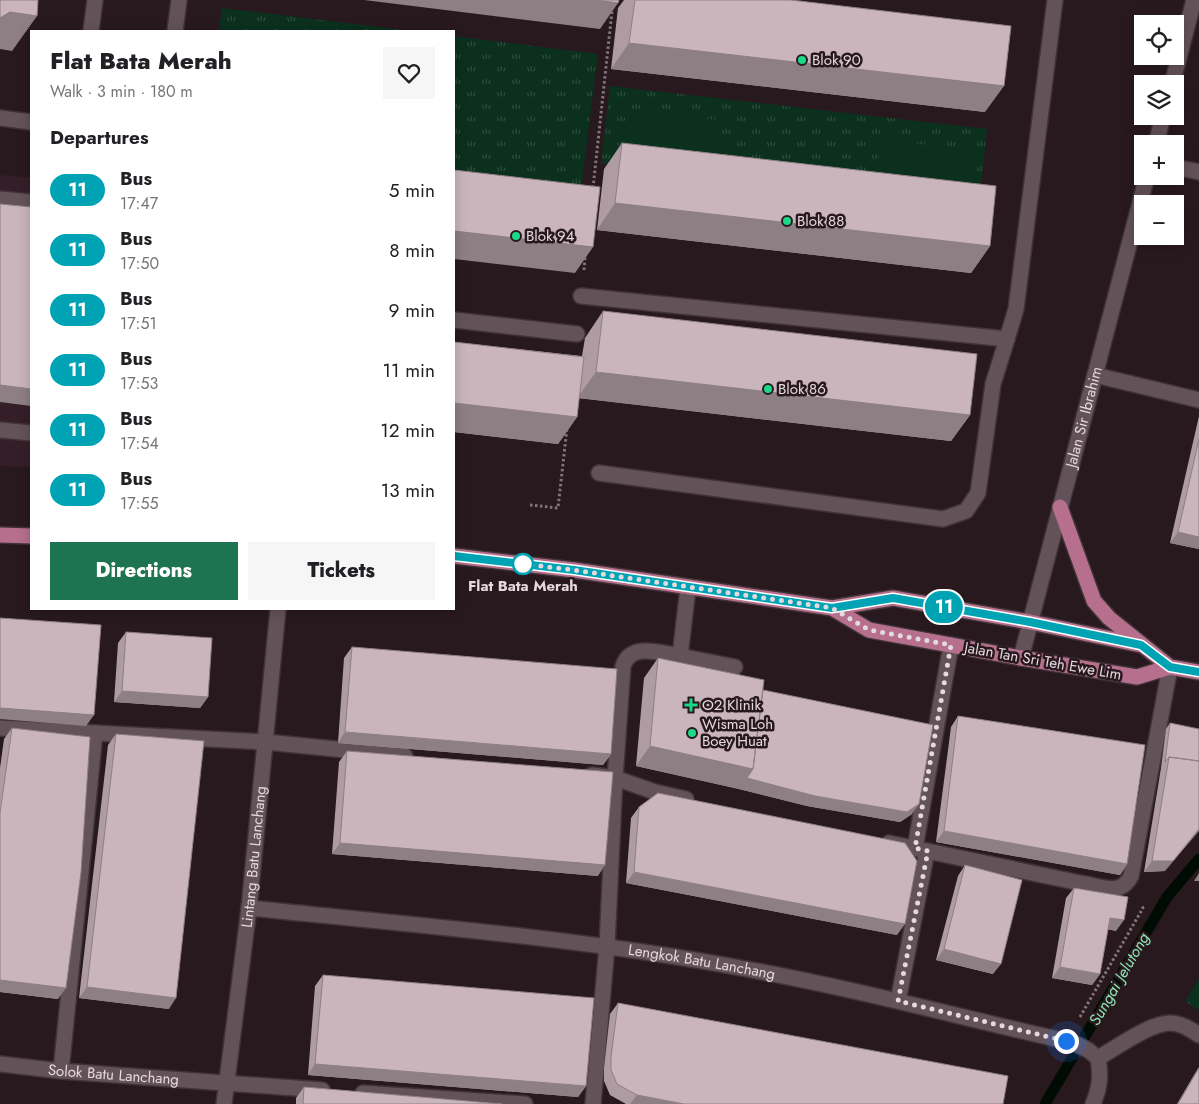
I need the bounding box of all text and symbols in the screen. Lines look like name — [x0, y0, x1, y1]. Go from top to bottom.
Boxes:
map controls — [1134, 15, 1184, 245]
button: locate — [1134, 15, 1184, 65]
text: Flat Bata Merah — [50, 43, 232, 78]
button: heart — [383, 47, 435, 99]
place label: Blok 90 — [812, 49, 861, 71]
marker: Blok 90 — [796, 54, 808, 66]
button: layers — [1134, 75, 1184, 125]
text: Walk · 3 min · 180 m — [50, 80, 193, 103]
text: Departures — [50, 124, 149, 151]
button: + — [1134, 135, 1184, 185]
text: Bus — [120, 165, 152, 192]
text: 11 — [68, 177, 87, 203]
text: 5 min — [389, 177, 435, 204]
text: 17:47 — [120, 192, 158, 215]
button: − — [1134, 195, 1184, 245]
place label: Blok 88 — [797, 210, 845, 232]
marker: Blok 88 — [781, 215, 793, 227]
text: Bus — [120, 225, 152, 252]
place label: Blok 94 — [526, 225, 575, 247]
marker: Blok 94 — [510, 230, 522, 242]
text: 11 — [68, 237, 87, 263]
text: 8 min — [389, 237, 435, 264]
text: 17:50 — [120, 252, 159, 275]
text: Bus — [120, 285, 152, 312]
text: 11 — [68, 297, 87, 323]
text: 9 min — [389, 297, 435, 324]
text: 17:51 — [120, 312, 157, 335]
text: Bus — [120, 345, 152, 372]
text: 11 — [68, 357, 87, 383]
text: 11 min — [382, 357, 435, 384]
street label: Jalan Sir Ibrahim — [1060, 364, 1108, 472]
text: 17:53 — [120, 372, 158, 395]
place label: Blok 86 — [778, 378, 826, 400]
marker: Blok 86 — [762, 383, 774, 395]
text: Bus — [120, 405, 152, 432]
text: 11 — [68, 417, 87, 443]
text: 12 min — [380, 417, 435, 444]
text: 17:54 — [120, 432, 159, 455]
text: Bus — [120, 465, 152, 492]
text: 11 — [68, 477, 87, 503]
text: 13 min — [381, 477, 435, 504]
text: 17:55 — [120, 492, 158, 515]
button: Directions — [50, 542, 238, 600]
button: Tickets — [248, 542, 435, 600]
marker: Flat Bata Merah — [512, 553, 534, 575]
place label: Flat Bata Merah — [468, 575, 578, 597]
line badge: 11 — [922, 591, 966, 623]
text: 11 — [935, 594, 953, 620]
street label: Jalan Tan Sri Teh Ewe Lim — [961, 636, 1123, 686]
place label: O2 Klinik — [702, 694, 761, 716]
marker: O2 Klinik — [684, 698, 698, 712]
place label: Wisma Loh Boey Huat — [702, 713, 773, 752]
marker: Wisma Loh Boey Huat — [686, 727, 698, 739]
street label: Lintang Batu Lanchang — [236, 785, 272, 929]
water label: Sungai Jelutong — [1083, 928, 1155, 1030]
street label: Lengkok Batu Lanchang — [627, 939, 777, 985]
your location — [1054, 1029, 1079, 1054]
street label: Solok Batu Lanchang — [47, 1059, 180, 1091]

